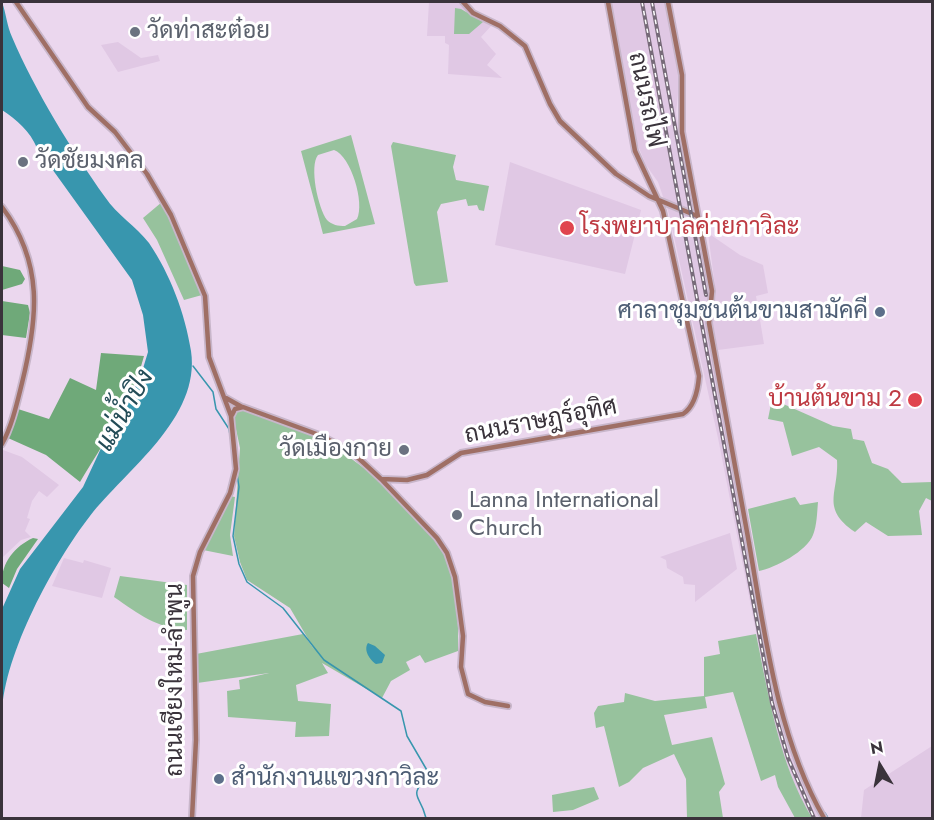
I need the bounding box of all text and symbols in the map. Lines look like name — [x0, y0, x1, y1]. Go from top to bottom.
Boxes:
place label: วัดท่าสะต๋อย — [147, 18, 270, 46]
marker: วัดท่าสะต๋อย — [128, 25, 142, 39]
street label: ถนนรถไฟ — [621, 50, 669, 150]
place label: วัดชัยมงคล — [35, 148, 144, 176]
marker: วัดชัยมงคล — [16, 155, 30, 169]
place label: โรงพยาบาลค่ายกาวิละ — [580, 214, 800, 242]
marker: โรงพยาบาลค่ายกาวิละ — [558, 219, 576, 237]
place label: ศาลาชุมชนต้นขามสามัคคี — [618, 298, 868, 326]
marker: ศาลาชุมชนต้นขามสามัคคี — [873, 305, 887, 319]
water label: แม่น้ำปิง — [90, 365, 162, 457]
place label: บ้านต้นขาม 2 — [768, 386, 902, 414]
marker: บ้านต้นขาม 2 — [906, 391, 924, 409]
street label: ถนนราษฎร์อุทิศ — [462, 393, 620, 451]
place label: วัดเมืองกาย — [279, 436, 392, 464]
marker: วัดเมืองกาย — [397, 443, 411, 457]
place label: Lanna International Church — [469, 487, 659, 543]
marker: Lanna International Church — [450, 508, 464, 522]
street label: ถนนเชียงใหม่-ลำพูน — [162, 583, 190, 777]
text: N — [869, 735, 885, 760]
north arrow — [850, 736, 910, 796]
place label: สำนักงานแขวงกาวิละ — [231, 765, 439, 793]
marker: สำนักงานแขวงกาวิละ — [212, 772, 226, 786]

